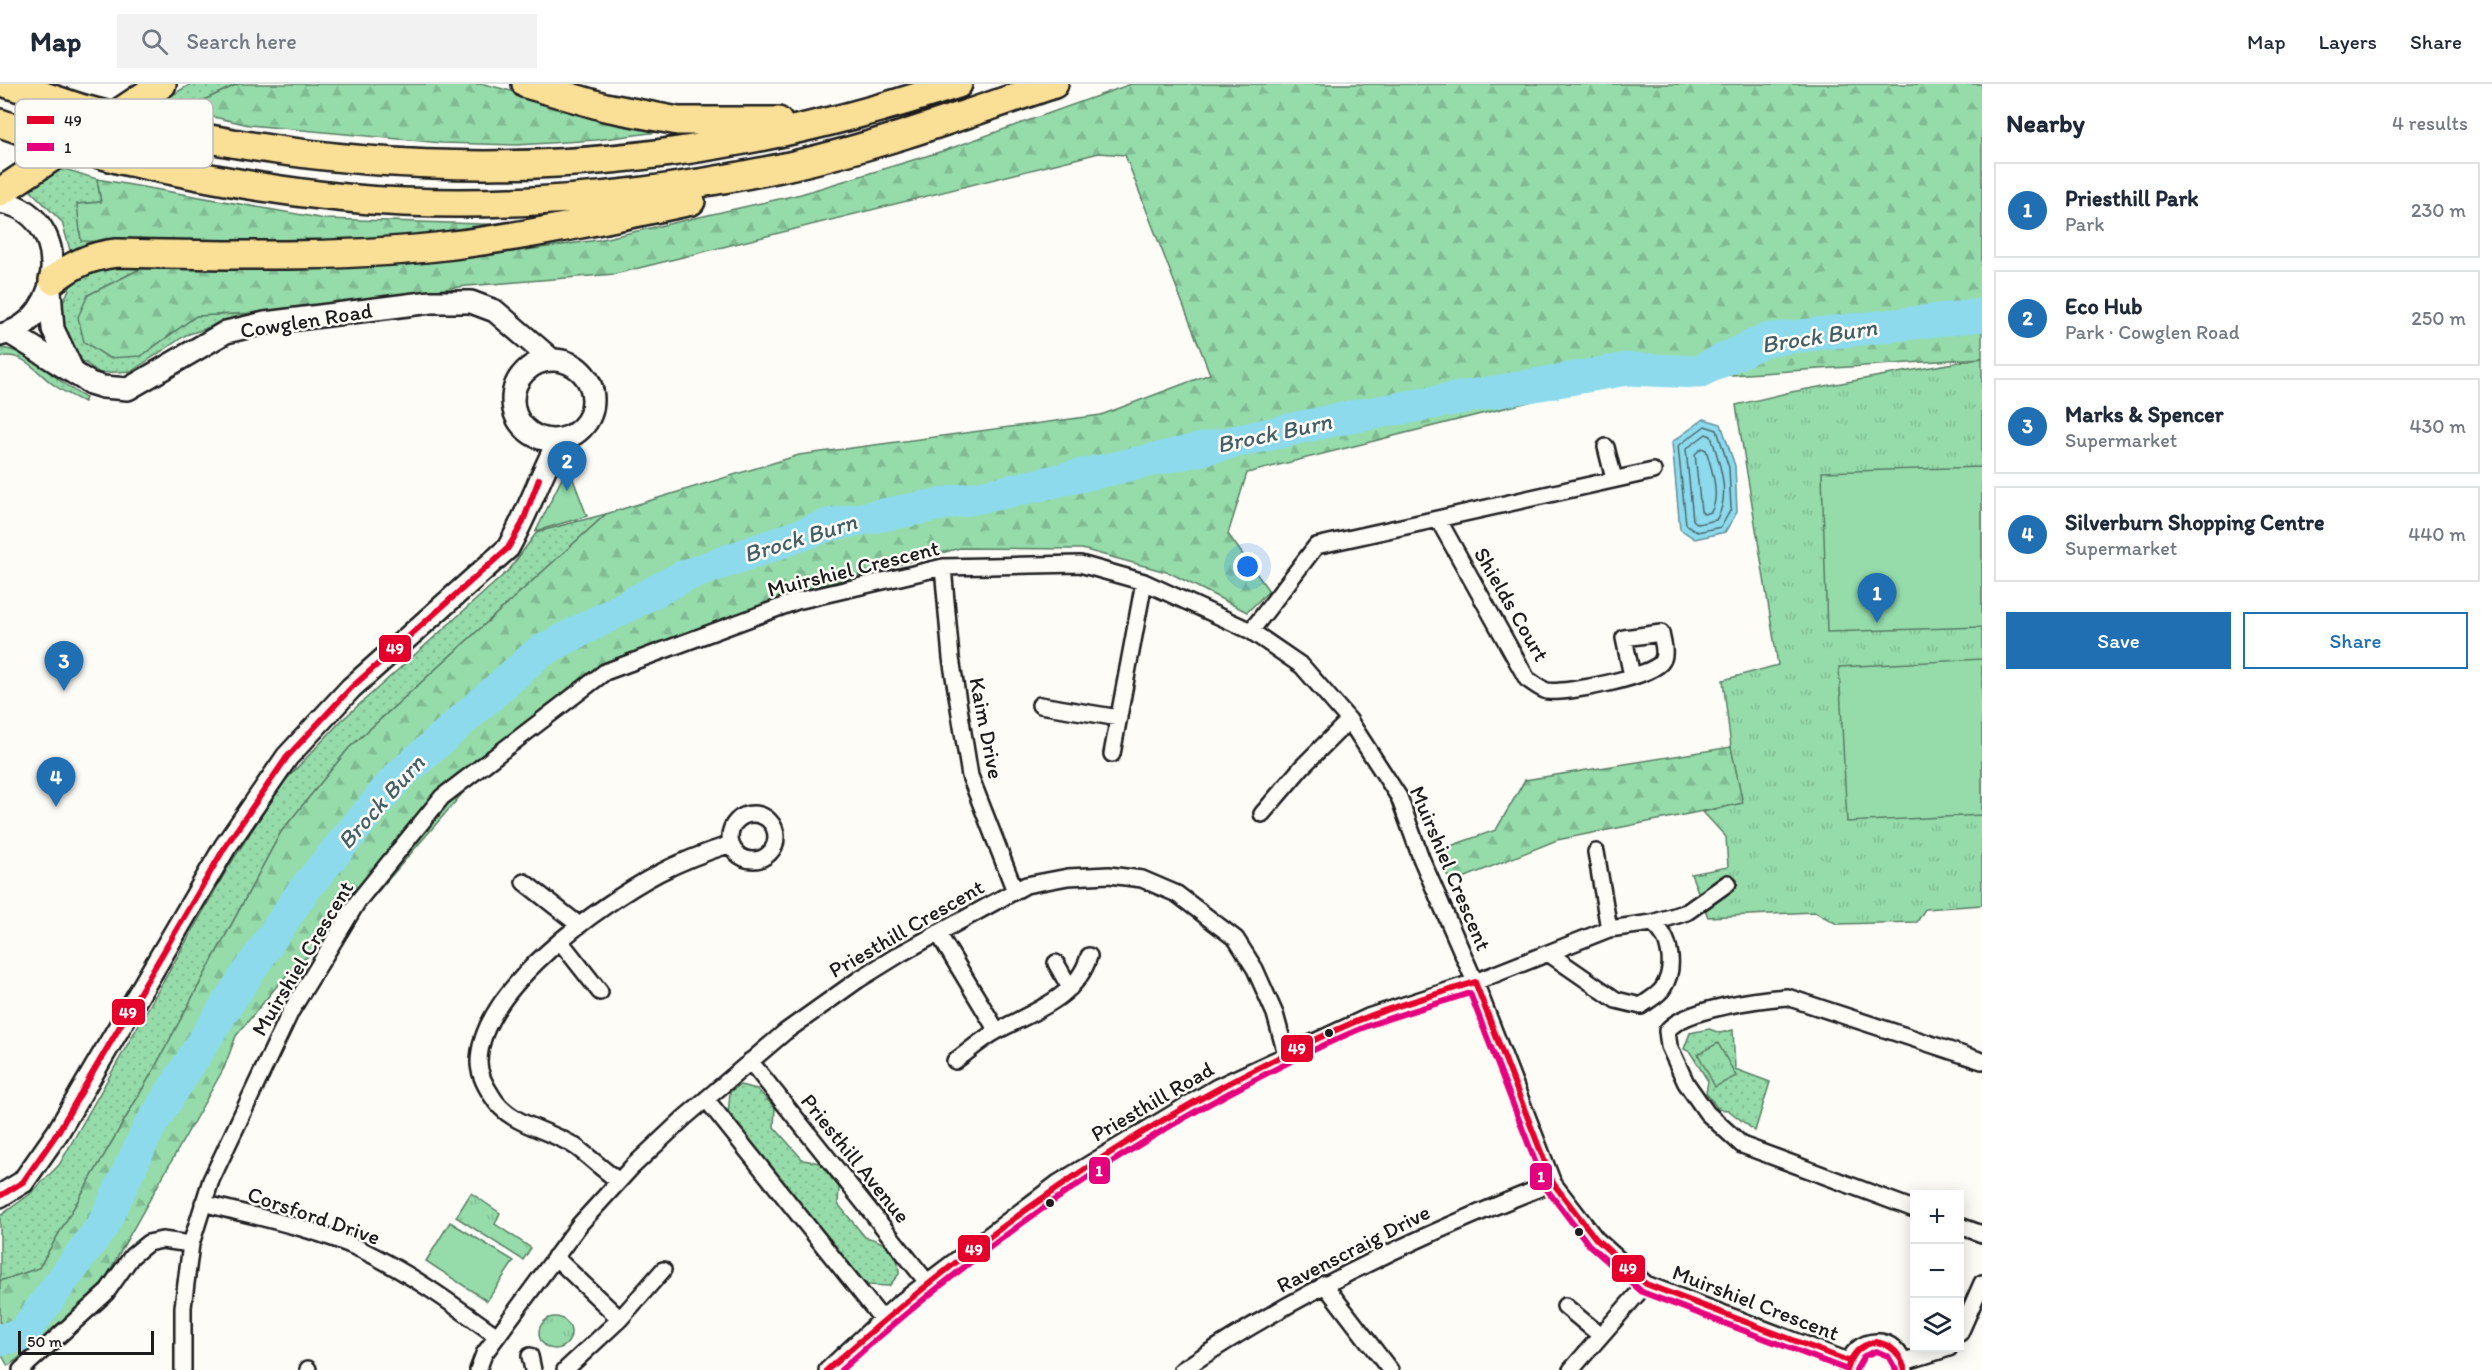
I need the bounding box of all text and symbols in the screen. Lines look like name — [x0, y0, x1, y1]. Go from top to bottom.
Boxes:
search box — [117, 14, 537, 68]
text: Map — [30, 24, 81, 58]
icon: search — [138, 25, 171, 58]
text: Search here — [186, 28, 297, 55]
text: Map — [2247, 29, 2286, 54]
text: Layers — [2319, 29, 2377, 54]
text: Share — [2410, 29, 2462, 54]
legend — [15, 99, 213, 168]
text: Nearby — [2006, 107, 2085, 139]
text: 49 — [64, 111, 82, 130]
text: 4 results — [2392, 111, 2468, 135]
text: 1 — [64, 138, 72, 157]
text: Priesthill Park — [2065, 185, 2199, 212]
text: 1 — [2023, 198, 2032, 222]
text: 230 m — [2411, 198, 2466, 222]
text: Park — [2065, 212, 2104, 236]
text: Eco Hub — [2065, 293, 2142, 320]
street label: Cowglen Road — [238, 297, 374, 344]
text: 2 — [2022, 306, 2033, 330]
text: 250 m — [2411, 306, 2466, 330]
water label: Brock Burn — [1759, 312, 1879, 359]
text: Park · Cowglen Road — [2065, 320, 2239, 344]
text: Marks & Spencer — [2065, 401, 2223, 428]
water label: Brock Burn — [1214, 406, 1334, 459]
text: 3 — [2022, 414, 2033, 438]
text: 430 m — [2409, 414, 2466, 438]
text: Supermarket — [2065, 428, 2177, 452]
pin: 2 — [548, 442, 586, 491]
water label: Brock Burn — [740, 507, 860, 568]
text: Silverburn Shopping Centre — [2065, 509, 2324, 536]
text: 4 — [2021, 522, 2034, 546]
text: 440 m — [2408, 522, 2466, 546]
street label: Muirshiel Crescent — [764, 534, 942, 603]
text: Supermarket — [2065, 536, 2177, 560]
street label: Shields Court — [1468, 542, 1555, 666]
your location — [1233, 552, 1262, 581]
pin: 1 — [1858, 574, 1896, 623]
button: Save — [2006, 612, 2231, 669]
button: Share — [2243, 612, 2468, 669]
line badge: 49 — [378, 634, 412, 663]
text: 49 — [386, 639, 404, 658]
pin: 3 — [44, 642, 84, 691]
street label: Kaim Drive — [963, 675, 1010, 781]
water label: Brock Burn — [331, 748, 431, 855]
pin: 4 — [36, 758, 76, 807]
street label: Muirshiel Crescent — [1404, 782, 1497, 955]
street label: Priesthill Crescent — [824, 873, 989, 984]
street label: Muirshiel Crescent — [245, 876, 359, 1041]
line badge: 49 — [111, 998, 146, 1026]
text: 49 — [119, 1003, 137, 1022]
unlabelled marker — [1323, 1027, 1335, 1039]
line badge: 49 — [1280, 1034, 1314, 1063]
text: 49 — [1288, 1039, 1306, 1058]
street label: Priesthill Road — [1086, 1055, 1219, 1148]
street label: Priesthill Avenue — [795, 1088, 916, 1229]
line badge: 1 — [1088, 1156, 1111, 1185]
text: 1 — [1095, 1161, 1103, 1180]
line badge: 1 — [1529, 1162, 1553, 1191]
text: 1 — [1537, 1167, 1545, 1186]
street label: Corsford Drive — [244, 1180, 384, 1251]
map controls — [1910, 1190, 1964, 1352]
button: + — [1910, 1190, 1964, 1244]
unlabelled marker — [1044, 1197, 1056, 1209]
street label: Ravenscraig Drive — [1272, 1198, 1434, 1299]
unlabelled marker — [1573, 1226, 1585, 1238]
line badge: 49 — [957, 1234, 991, 1263]
text: 49 — [965, 1240, 983, 1259]
button: − — [1910, 1244, 1964, 1298]
line badge: 49 — [1611, 1254, 1646, 1283]
street label: Muirshiel Crescent — [1669, 1258, 1843, 1347]
text: 49 — [1619, 1259, 1637, 1278]
button: layers — [1910, 1298, 1964, 1352]
scale bar — [18, 1328, 154, 1356]
text: 50 m — [27, 1332, 62, 1351]

